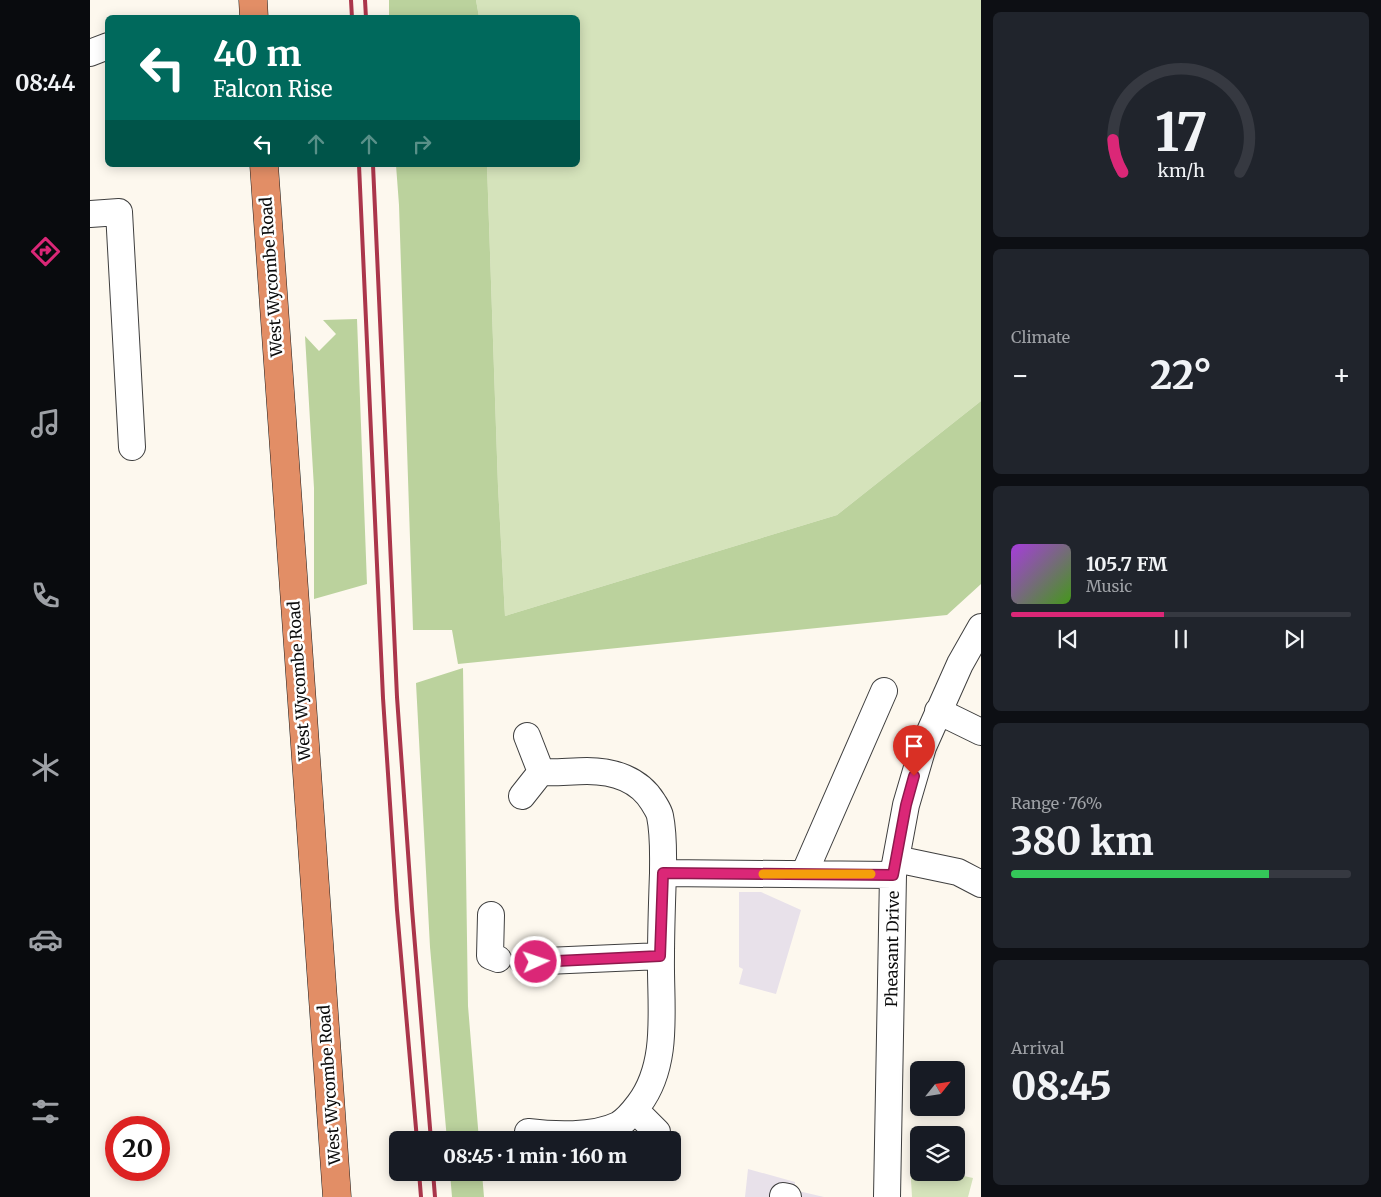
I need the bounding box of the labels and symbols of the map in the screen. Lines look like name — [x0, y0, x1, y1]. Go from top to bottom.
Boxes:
street label: West Wycombe Road — [255, 196, 287, 359]
street label: West Wycombe Road — [283, 600, 315, 763]
pin — [893, 725, 935, 776]
street label: Pheasant Drive — [881, 891, 903, 1007]
position arrow — [509, 935, 561, 987]
street label: West Wycombe Road — [313, 1004, 345, 1167]
north arrow — [910, 1061, 965, 1116]
speed limit sign: 20 — [105, 1116, 170, 1181]

